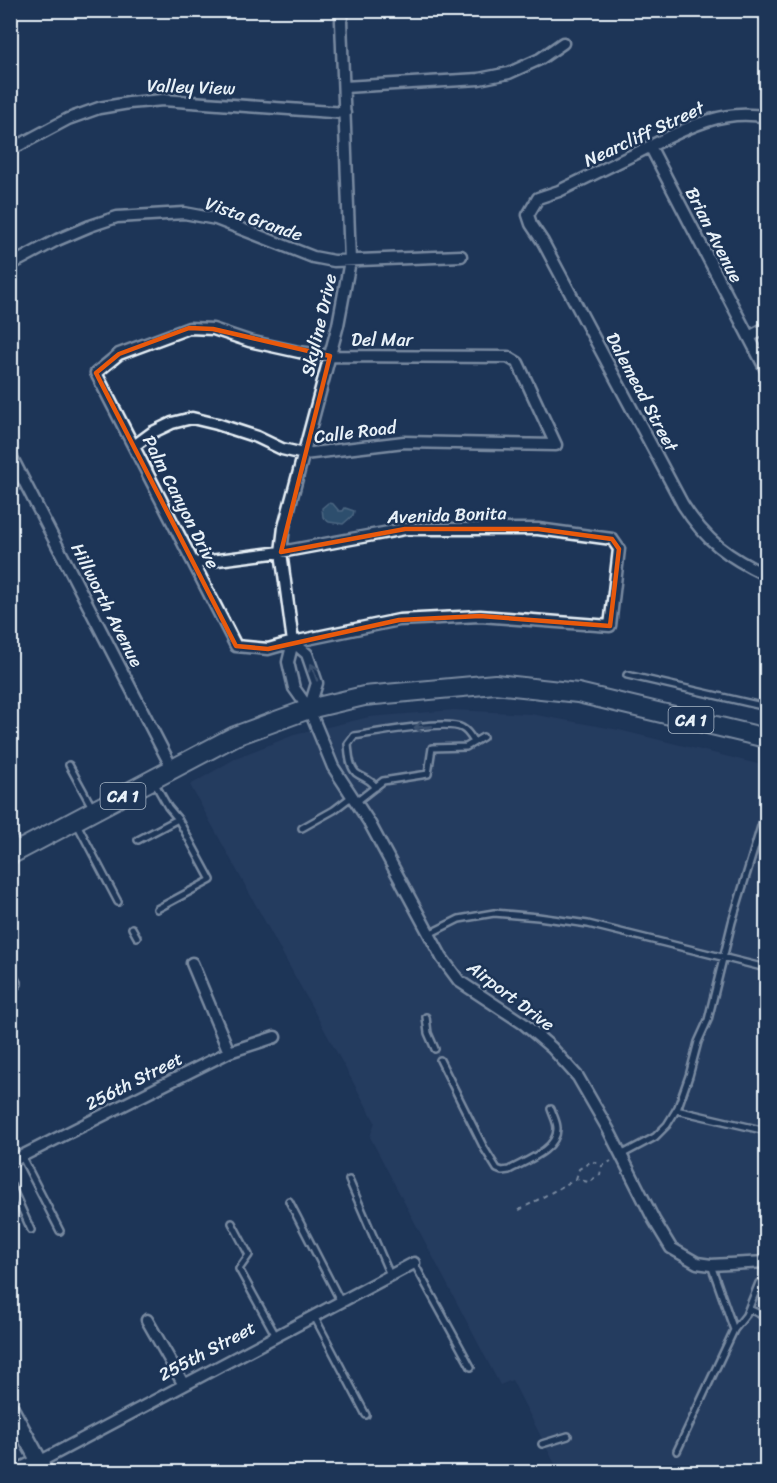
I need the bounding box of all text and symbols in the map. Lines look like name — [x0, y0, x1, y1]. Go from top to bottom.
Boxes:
street label: Valley View — [146, 69, 236, 105]
street label: Nearcliff Street — [578, 92, 710, 176]
street label: Brian Avenue — [676, 181, 752, 289]
street label: Vista Grande — [201, 187, 307, 251]
street label: Skyline Drive — [292, 270, 346, 380]
street label: Del Mar — [351, 324, 414, 356]
street label: Dalemead Street — [597, 326, 687, 458]
street label: Calle Road — [312, 411, 400, 453]
street label: Palm Canyon Drive — [133, 429, 229, 575]
street label: Avenida Bonita — [386, 497, 507, 533]
street label: Hillworth Avenue — [62, 537, 152, 673]
one-way arrow — [307, 664, 318, 682]
road number: CA 1 — [668, 707, 714, 733]
one-way arrow — [414, 721, 433, 732]
road number: CA 1 — [100, 783, 146, 809]
street label: Airport Drive — [459, 951, 562, 1040]
street label: 256th Street — [80, 1043, 189, 1119]
street label: 255th Street — [152, 1312, 262, 1390]

